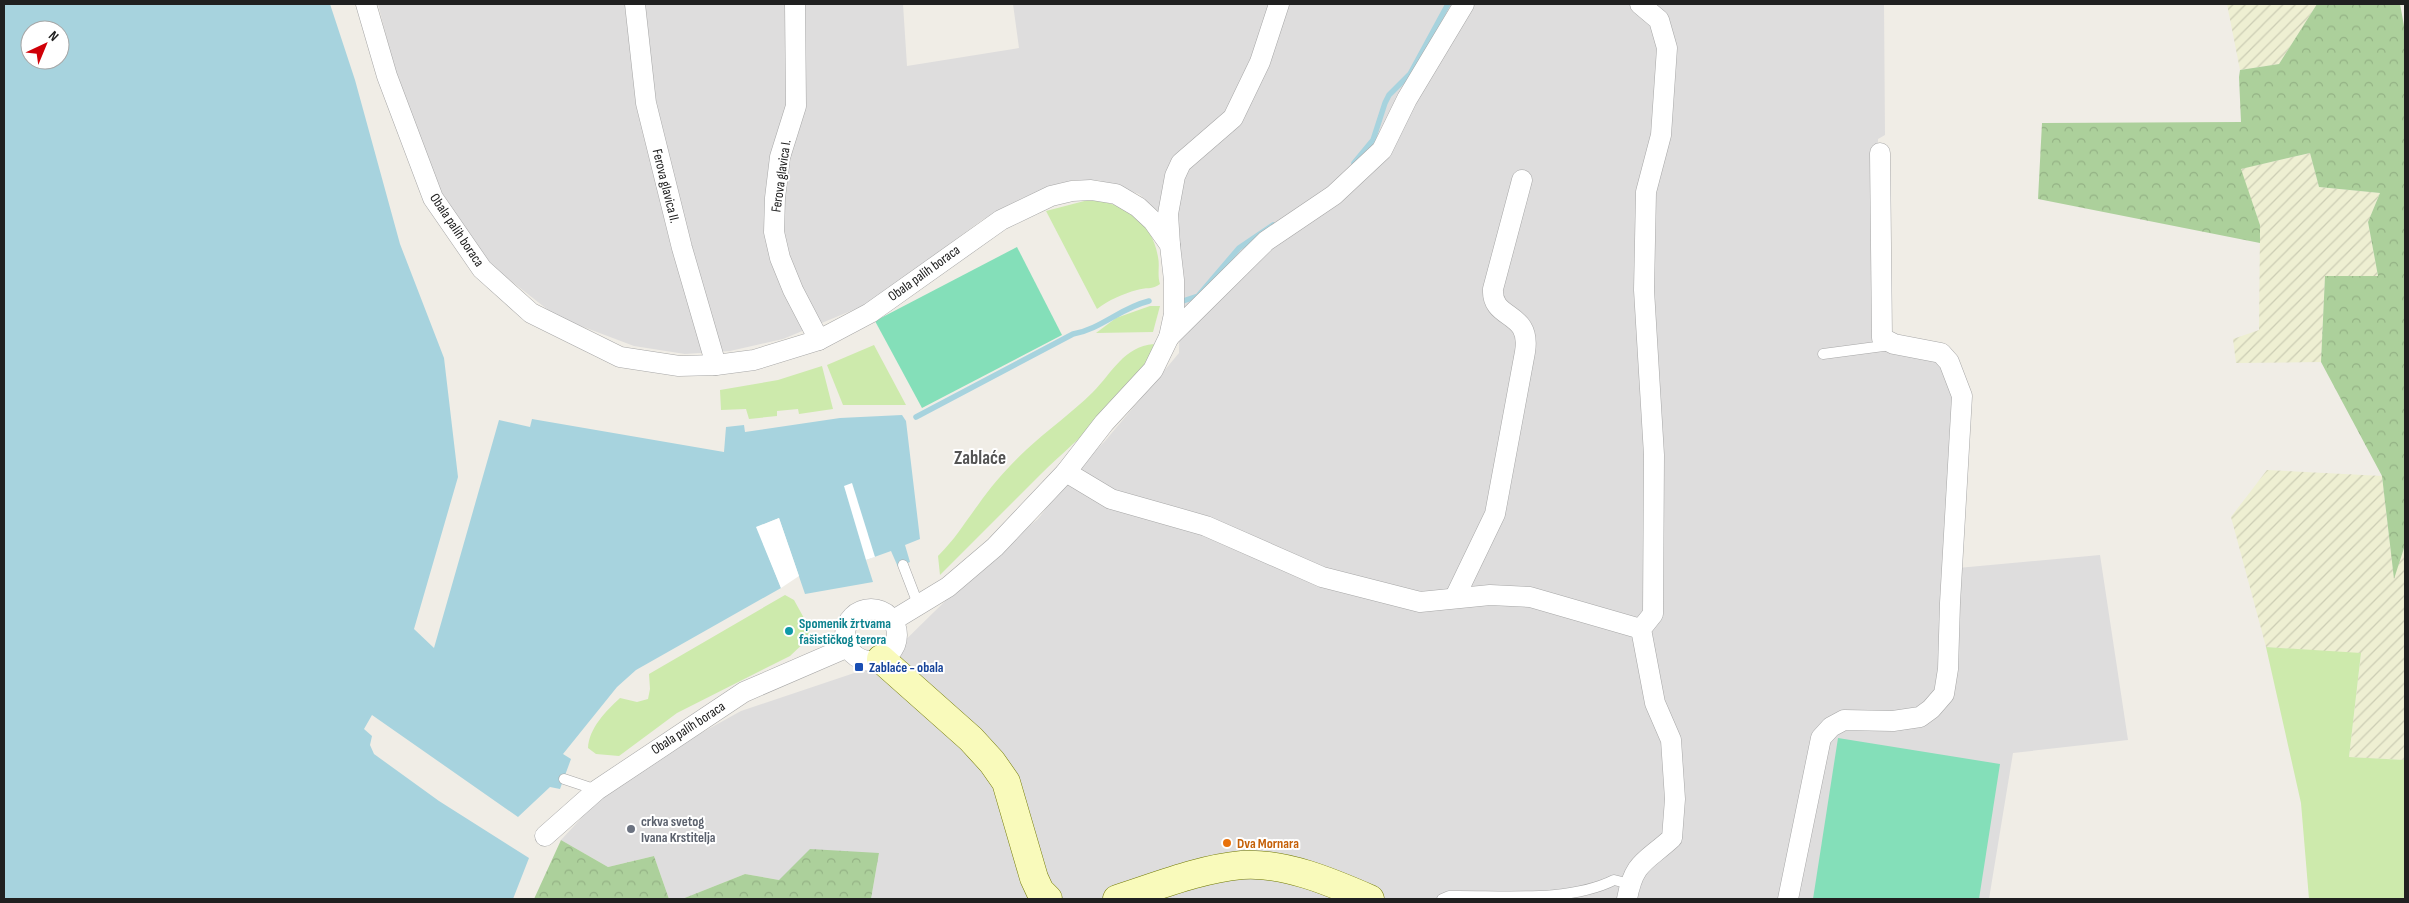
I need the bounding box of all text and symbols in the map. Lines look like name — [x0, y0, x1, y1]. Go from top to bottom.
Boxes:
north arrow — [20, 20, 70, 70]
text: N — [45, 27, 62, 45]
street label: Ferova glavica I. — [767, 139, 795, 213]
street label: Ferova glavica II. — [649, 147, 683, 225]
street label: Obala palih boraca — [426, 190, 488, 270]
street label: Obala palih boraca — [885, 241, 963, 305]
district label: Zablaće — [954, 447, 1006, 470]
place label: Spomenik žrtvama fašističkog terora — [799, 615, 891, 648]
marker: Spomenik žrtvama fašističkog terora — [783, 625, 795, 637]
place label: Zablaće - obala — [869, 659, 944, 676]
marker: Zablaće - obala — [853, 661, 865, 673]
street label: Obala palih boraca — [648, 698, 728, 758]
place label: crkva svetog Ivana Krstitelja — [641, 813, 716, 846]
marker: crkva svetog Ivana Krstitelja — [625, 823, 637, 835]
place label: Dva Mornara — [1237, 835, 1299, 852]
marker: Dva Mornara — [1221, 837, 1233, 849]

